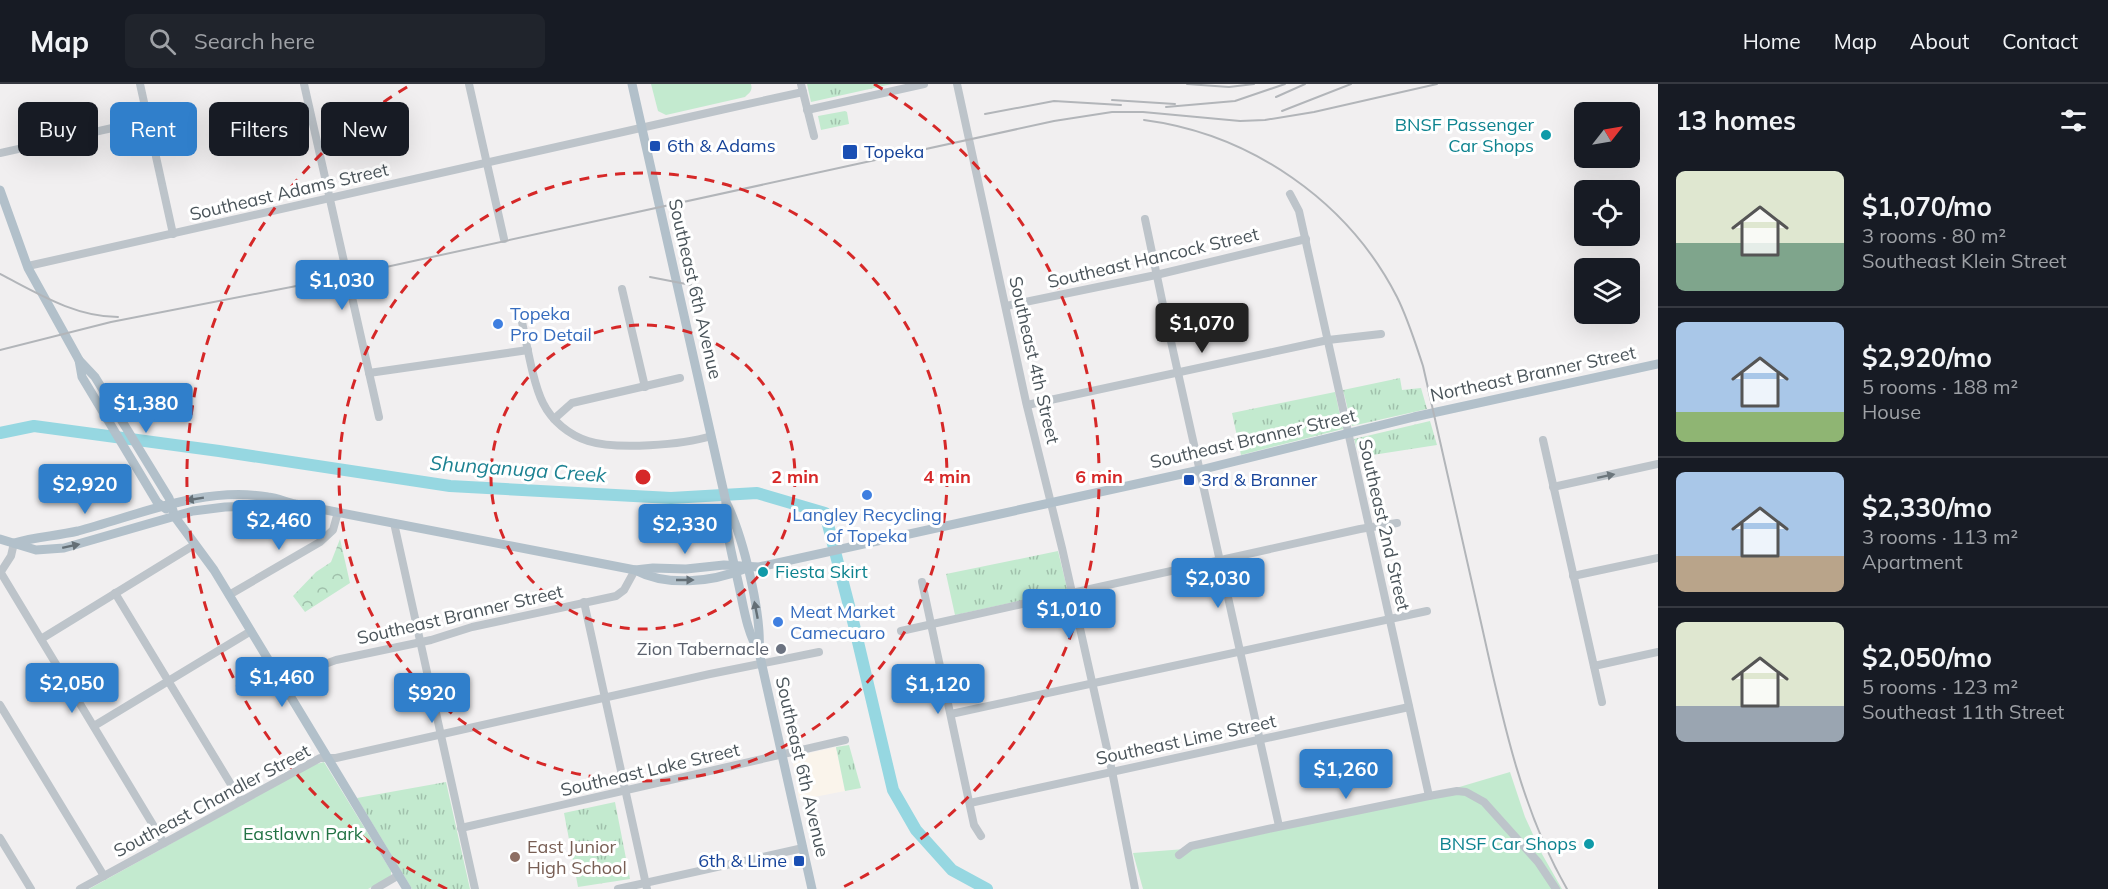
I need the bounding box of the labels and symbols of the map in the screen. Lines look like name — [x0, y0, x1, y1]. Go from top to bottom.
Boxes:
north arrow — [1574, 102, 1640, 168]
place label: BNSF Passenger Car Shops — [1395, 113, 1534, 157]
marker: BNSF Passenger Car Shops — [1539, 128, 1553, 142]
place label: 6th & Adams — [667, 134, 776, 157]
marker: 6th & Adams — [648, 139, 662, 153]
place label: Topeka — [864, 140, 924, 163]
marker: Topeka — [841, 143, 859, 161]
street label: Southeast Adams Street — [187, 157, 390, 226]
street label: Southeast 6th Avenue — [664, 197, 727, 381]
street label: Southeast Hancock Street — [1045, 222, 1261, 293]
pin: $1,030 — [293, 260, 391, 311]
street label: Southeast 4th Street — [1004, 274, 1065, 446]
place label: Topeka Pro Detail — [510, 302, 592, 346]
pin: $1,070 — [1153, 303, 1251, 354]
marker: Topeka Pro Detail — [491, 317, 505, 331]
street label: Northeast Branner Street — [1428, 340, 1638, 407]
pin: $1,380 — [97, 383, 195, 434]
street label: Southeast Branner Street — [1148, 404, 1358, 473]
street label: Southeast 2nd Street — [1354, 437, 1415, 613]
water label: Shunganuga Creek — [429, 450, 608, 487]
pin: $2,920 — [36, 464, 134, 515]
text: 2 min — [771, 465, 819, 488]
text: 4 min — [923, 465, 971, 488]
text: 6 min — [1075, 465, 1123, 488]
centre of rings — [633, 467, 653, 487]
place label: 3rd & Branner — [1201, 468, 1318, 491]
one-way arrow — [1596, 471, 1615, 480]
marker: 3rd & Branner — [1182, 473, 1196, 487]
marker: Langley Recycling of Topeka — [860, 488, 874, 502]
one-way arrow — [186, 495, 205, 504]
pin: $2,460 — [230, 500, 328, 551]
place label: Langley Recycling of Topeka — [792, 503, 942, 547]
pin: $2,330 — [636, 504, 734, 555]
one-way arrow — [62, 541, 81, 550]
pin: $2,030 — [1169, 558, 1267, 609]
place label: Fiesta Skirt — [775, 560, 868, 583]
marker: Fiesta Skirt — [756, 565, 770, 579]
one-way arrow — [675, 575, 694, 585]
street label: Southeast Branner Street — [355, 580, 565, 649]
pin: $1,010 — [1020, 589, 1118, 640]
one-way arrow — [751, 600, 760, 619]
place label: Meat Market Camecuaro — [790, 600, 895, 644]
marker: Meat Market Camecuaro — [771, 615, 785, 629]
place label: Zion Tabernacle — [637, 637, 769, 660]
marker: Zion Tabernacle — [774, 642, 788, 656]
pin: $1,460 — [233, 657, 331, 708]
pin: $2,050 — [23, 663, 121, 714]
pin: $1,120 — [889, 664, 987, 715]
pin: $920 — [396, 673, 468, 724]
street label: Southeast 6th Avenue — [771, 675, 834, 859]
street label: Southeast Lime Street — [1094, 709, 1278, 770]
street label: Southeast Lake Street — [558, 738, 742, 801]
street label: Southeast Chandler Street — [110, 739, 314, 862]
pin: $1,260 — [1297, 749, 1395, 800]
park label: Eastlawn Park — [243, 822, 364, 845]
place label: BNSF Car Shops — [1439, 832, 1577, 855]
place label: East Junior High School — [527, 835, 627, 879]
marker: BNSF Car Shops — [1582, 837, 1596, 851]
place label: 6th & Lime — [698, 849, 787, 872]
marker: East Junior High School — [508, 850, 522, 864]
marker: 6th & Lime — [792, 854, 806, 868]

